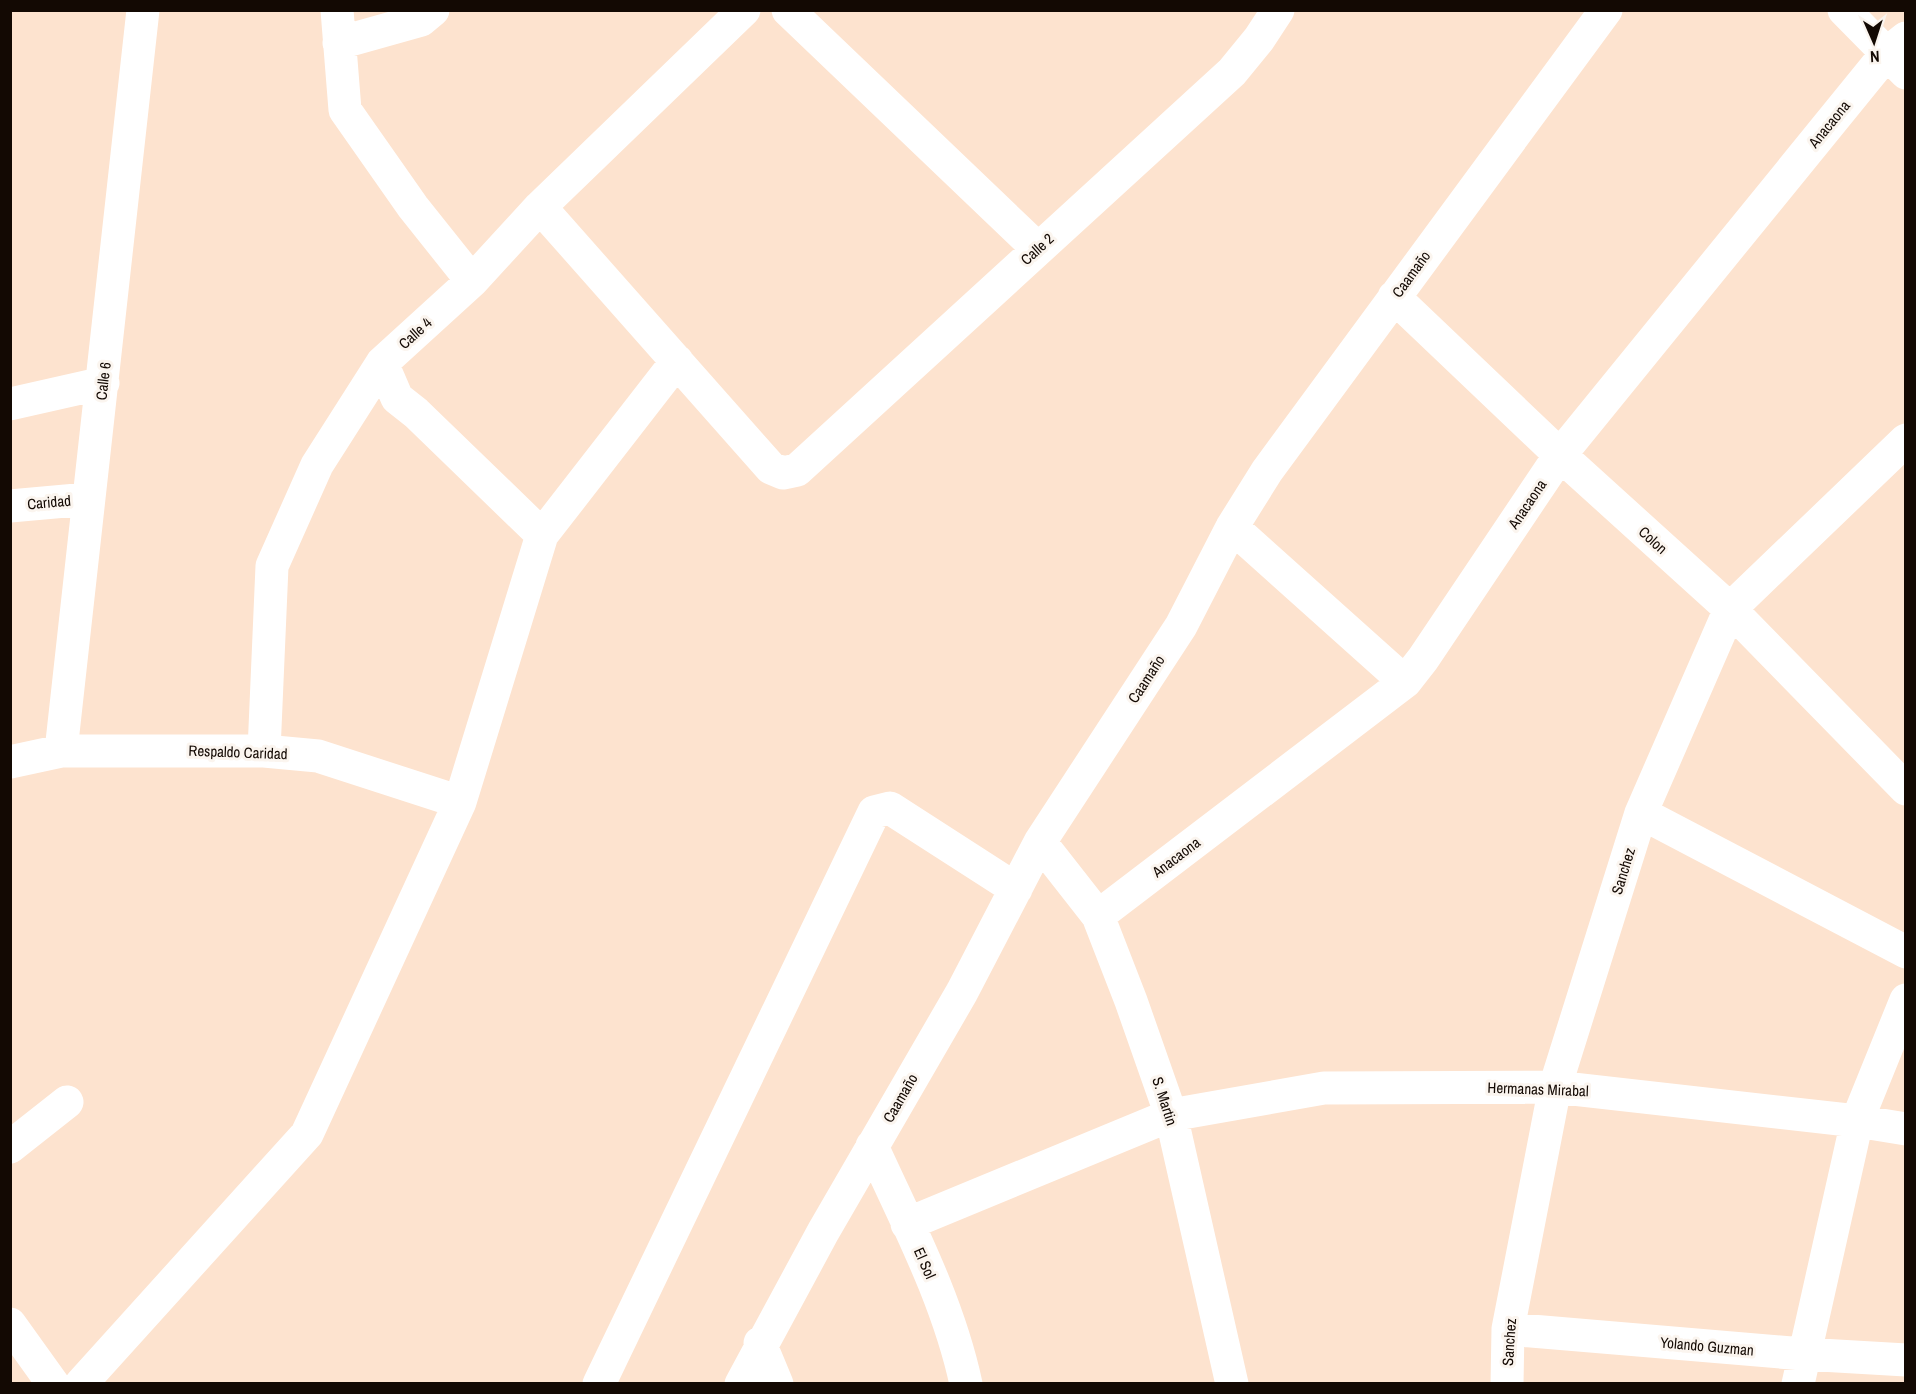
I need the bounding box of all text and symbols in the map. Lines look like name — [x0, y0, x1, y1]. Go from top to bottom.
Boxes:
north arrow — [1844, 12, 1904, 72]
text: N — [1869, 46, 1880, 68]
street label: Anacaona — [1803, 96, 1855, 153]
street label: Calle 2 — [1016, 228, 1058, 270]
street label: Caamaño — [1387, 246, 1435, 302]
street label: Calle 4 — [394, 312, 436, 354]
street label: Calle 6 — [90, 361, 116, 401]
street label: Anacaona — [1502, 475, 1551, 534]
street label: Caridad — [26, 490, 72, 514]
street label: Colon — [1634, 521, 1672, 559]
street label: Caamaño — [1123, 651, 1169, 707]
street label: Respaldo Caridad — [188, 740, 288, 764]
street label: Anacaona — [1147, 832, 1205, 883]
street label: Sanchez — [1606, 845, 1640, 897]
street label: Caamaño — [878, 1070, 923, 1126]
street label: S. Martin — [1147, 1074, 1183, 1128]
street label: Hermanas Mirabal — [1487, 1077, 1589, 1101]
street label: El Sol — [909, 1244, 941, 1282]
street label: Sanchez — [1497, 1317, 1521, 1367]
street label: Yolando Guzman — [1659, 1331, 1755, 1361]

